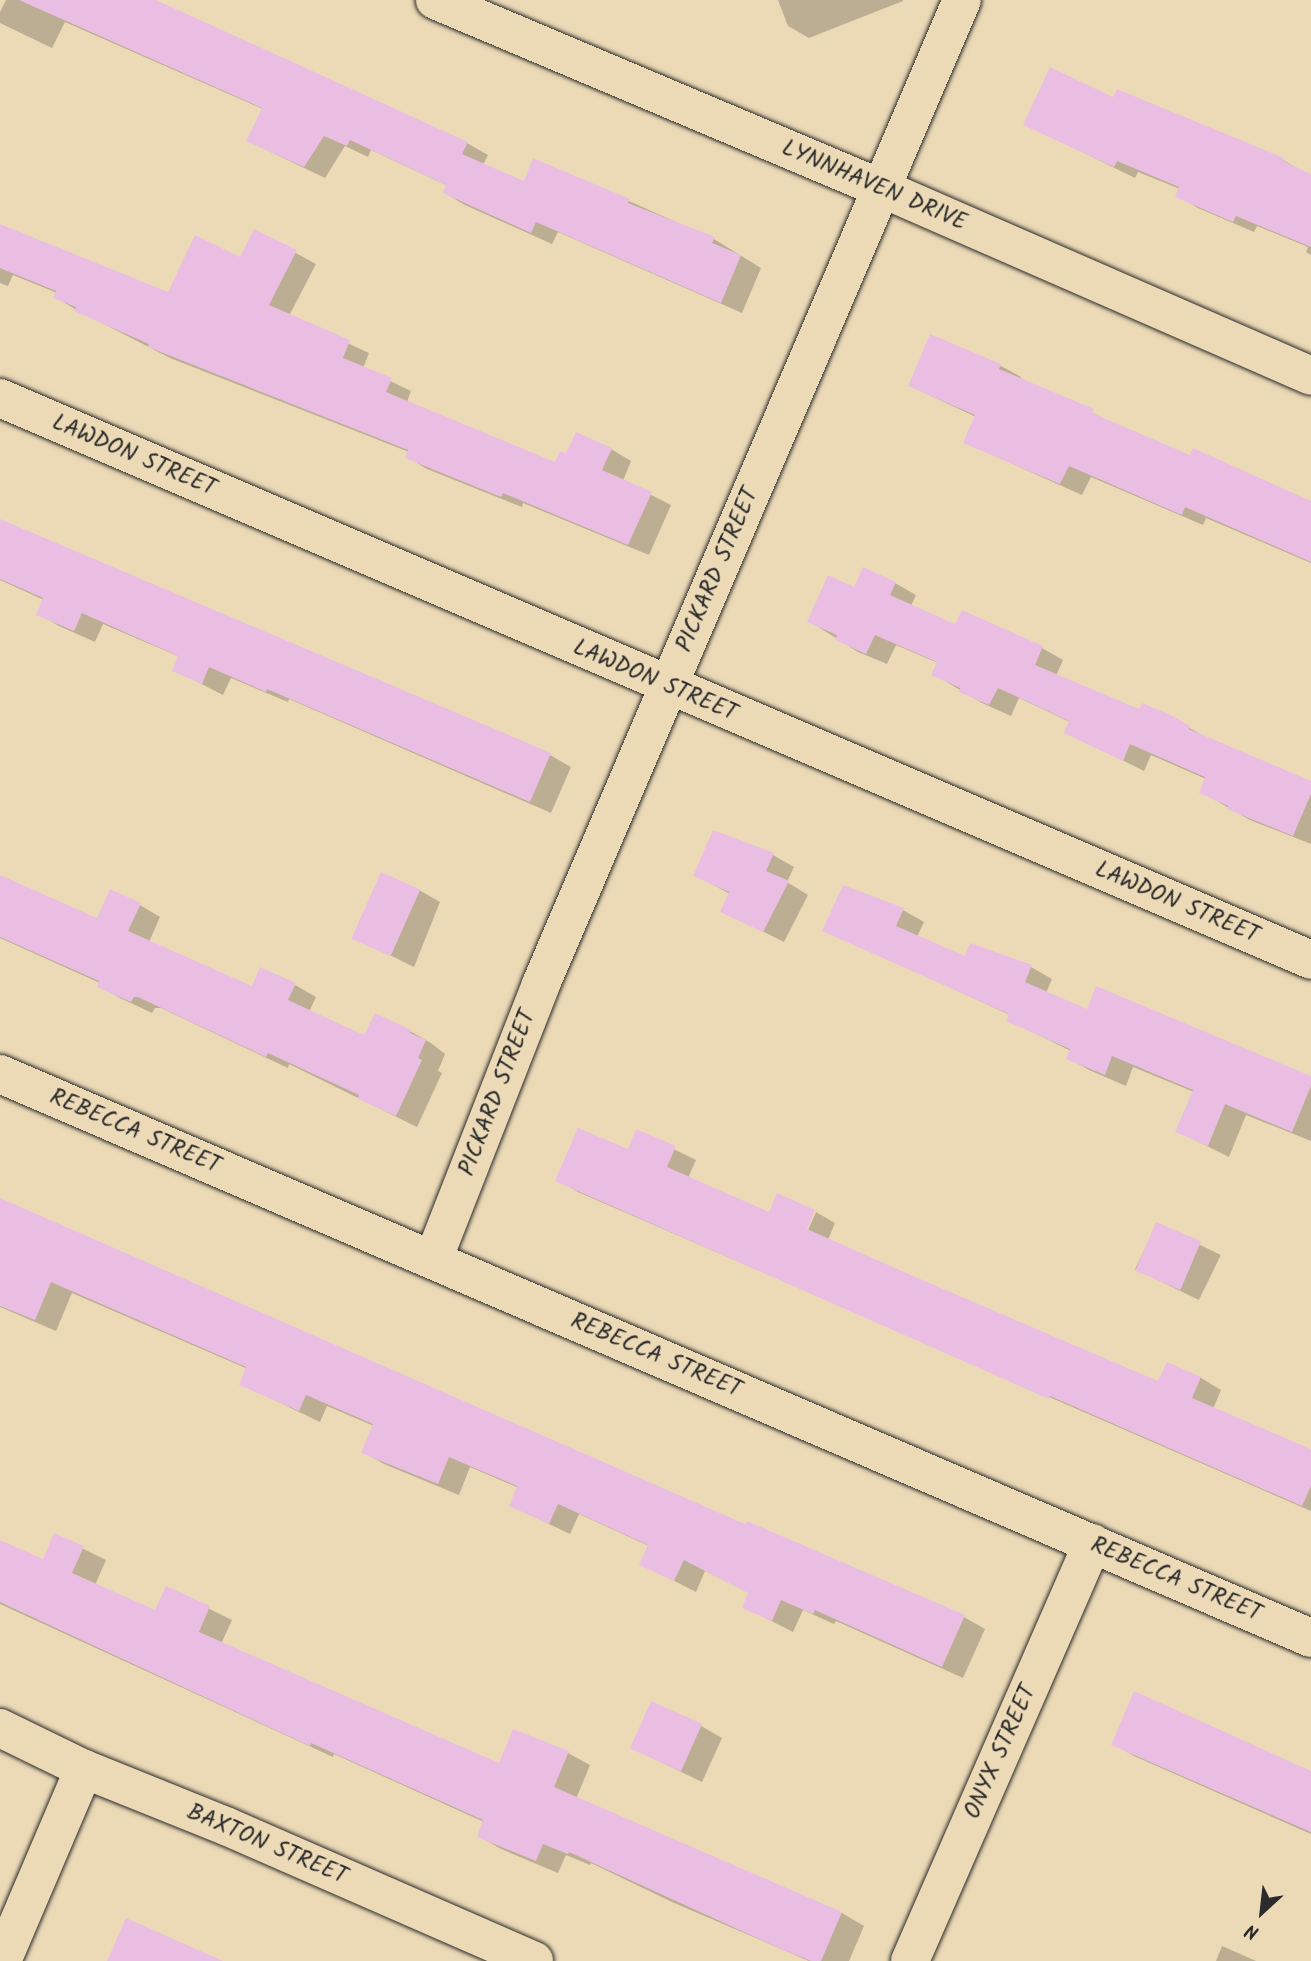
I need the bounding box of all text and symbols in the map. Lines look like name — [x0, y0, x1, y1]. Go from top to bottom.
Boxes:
street label: LYNNHAVEN DRIVE — [778, 135, 970, 237]
street label: LAWDON STREET — [48, 409, 220, 503]
street label: PICKARD STREET — [671, 484, 765, 656]
street label: LAWDON STREET — [569, 634, 741, 728]
street label: LAWDON STREET — [1091, 856, 1263, 950]
street label: PICKARD STREET — [454, 1006, 542, 1180]
street label: REBECCA STREET — [45, 1084, 225, 1180]
street label: REBECCA STREET — [566, 1308, 746, 1404]
street label: REBECCA STREET — [1086, 1532, 1266, 1628]
street label: ONYX STREET — [959, 1681, 1043, 1823]
street label: BAXTON STREET — [183, 1799, 351, 1891]
north arrow — [1227, 1877, 1297, 1947]
text: N — [1240, 1915, 1265, 1947]

